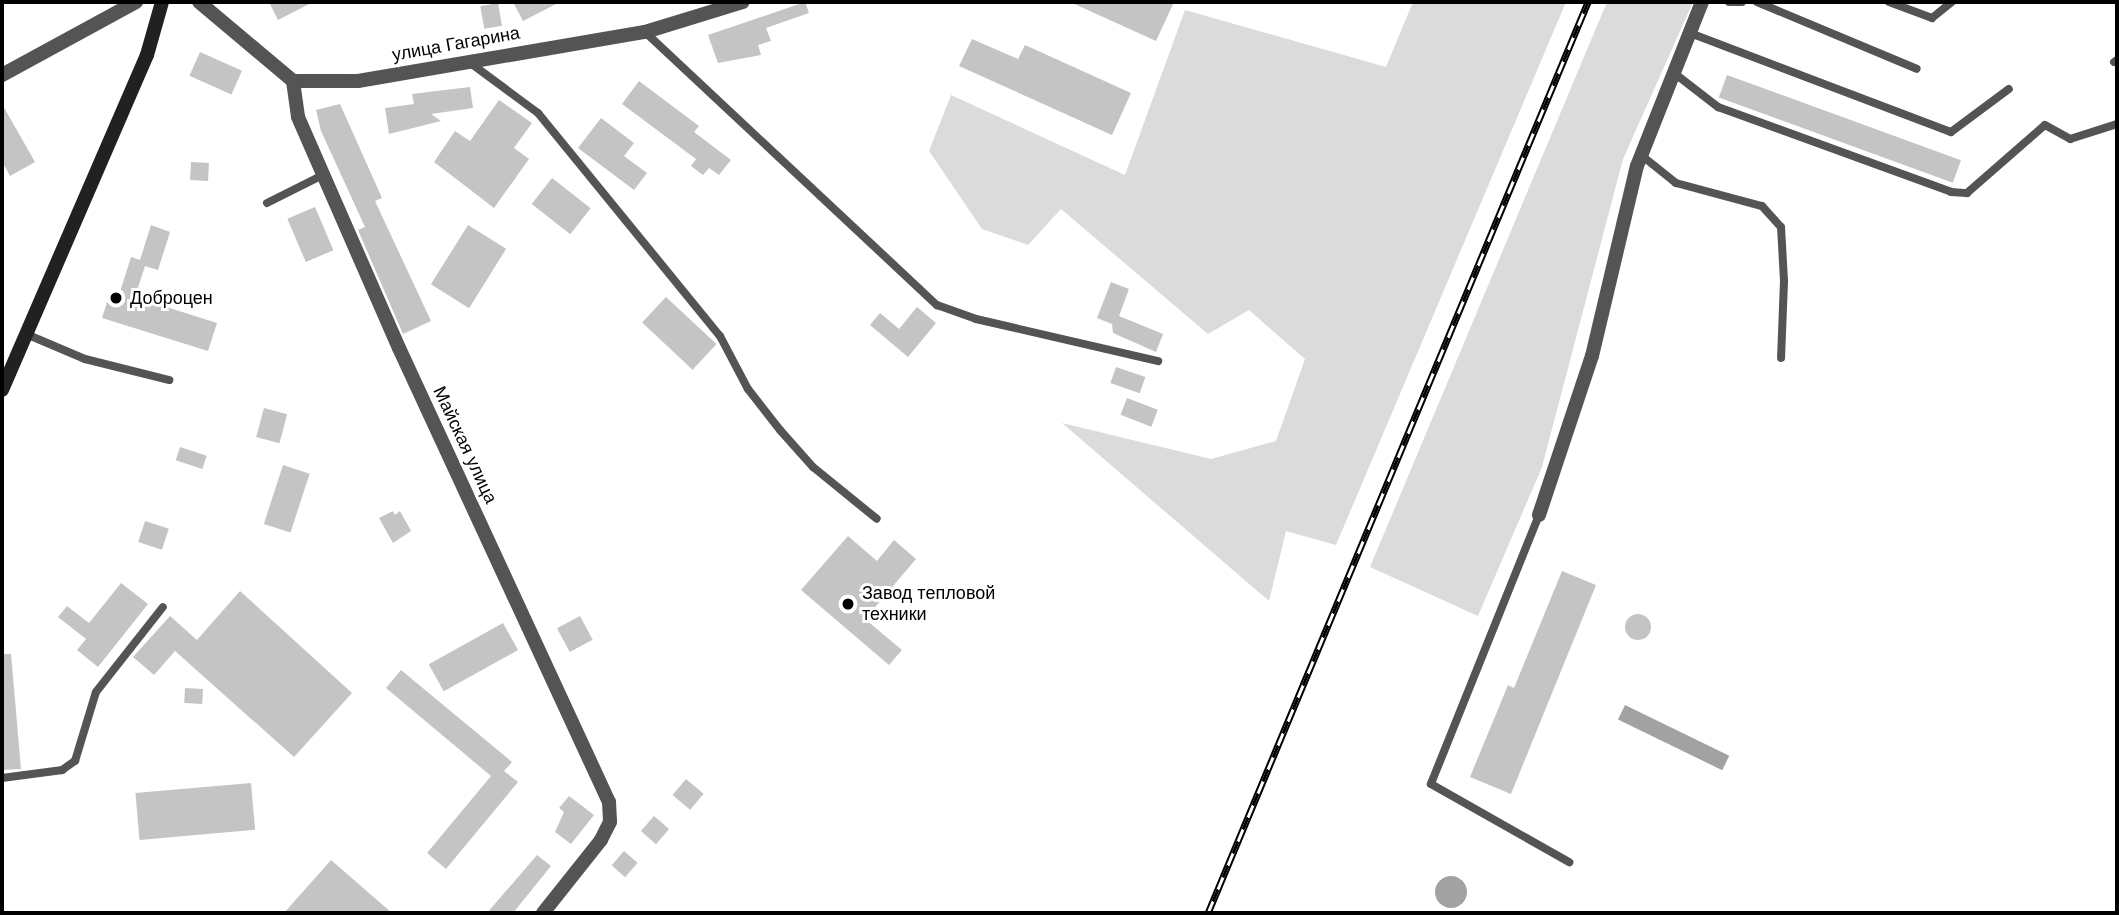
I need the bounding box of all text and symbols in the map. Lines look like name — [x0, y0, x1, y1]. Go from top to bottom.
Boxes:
street label: улица Гагарина — [390, 22, 522, 66]
place label: Доброцен — [130, 287, 213, 309]
marker: Доброцен — [108, 290, 124, 306]
street label: Майская улица — [428, 383, 502, 507]
place label: Завод тепловой техники — [862, 583, 995, 626]
marker: Завод тепловой техники — [840, 596, 856, 612]

